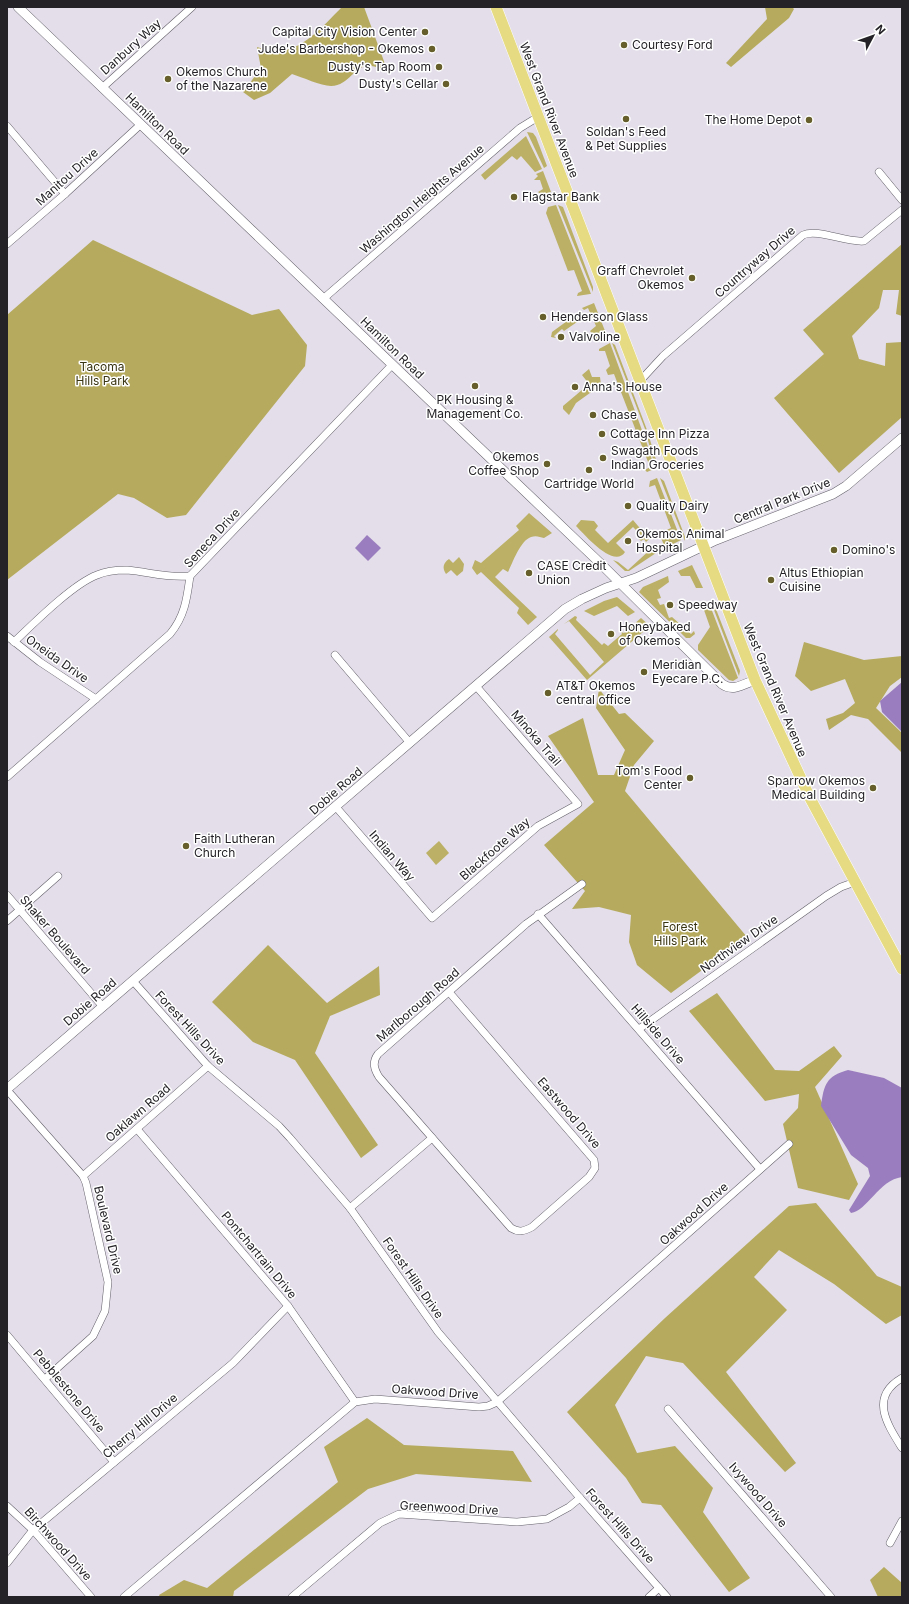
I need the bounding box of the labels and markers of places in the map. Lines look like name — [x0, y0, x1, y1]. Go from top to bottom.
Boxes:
place label: Capital City Vision Center — [272, 24, 417, 39]
marker: Capital City Vision Center — [420, 27, 430, 37]
place label: Courtesy Ford — [632, 37, 713, 52]
marker: Courtesy Ford — [619, 40, 629, 50]
place label: Jude's Barbershop - Okemos — [258, 41, 424, 56]
marker: Jude's Barbershop - Okemos — [427, 44, 437, 54]
place label: Dusty's Tap Room — [328, 59, 431, 74]
marker: Dusty's Tap Room — [434, 62, 444, 72]
place label: Okemos Church of the Nazarene — [176, 64, 267, 93]
marker: Okemos Church of the Nazarene — [163, 74, 173, 84]
place label: Dusty's Cellar — [359, 76, 438, 91]
marker: Dusty's Cellar — [441, 79, 451, 89]
place label: The Home Depot — [705, 112, 801, 127]
marker: Soldan's Feed & Pet Supplies — [621, 114, 631, 124]
marker: The Home Depot — [804, 115, 814, 125]
place label: Soldan's Feed & Pet Supplies — [585, 124, 667, 153]
place label: Flagstar Bank — [522, 189, 600, 204]
marker: Flagstar Bank — [509, 192, 519, 202]
place label: Graff Chevrolet Okemos — [597, 263, 684, 292]
marker: Graff Chevrolet Okemos — [687, 273, 697, 283]
place label: Henderson Glass — [551, 309, 648, 324]
marker: Henderson Glass — [538, 312, 548, 322]
place label: Valvoline — [569, 329, 620, 344]
marker: Valvoline — [556, 332, 566, 342]
place label: Anna's House — [583, 379, 662, 394]
marker: PK Housing & Management Co. — [470, 381, 480, 391]
marker: Anna's House — [570, 382, 580, 392]
place label: PK Housing & Management Co. — [426, 392, 524, 421]
place label: Chase — [601, 407, 637, 422]
marker: Chase — [588, 410, 598, 420]
place label: Cottage Inn Pizza — [610, 426, 709, 441]
marker: Cottage Inn Pizza — [597, 429, 607, 439]
place label: Swagath Foods Indian Groceries — [611, 443, 704, 472]
place label: Okemos Coffee Shop — [468, 449, 539, 478]
marker: Swagath Foods Indian Groceries — [598, 453, 608, 463]
marker: Okemos Coffee Shop — [542, 459, 552, 469]
marker: Cartridge World — [584, 465, 594, 475]
place label: Cartridge World — [544, 476, 634, 491]
place label: Quality Dairy — [636, 498, 709, 513]
marker: Quality Dairy — [623, 501, 633, 511]
place label: Okemos Animal Hospital — [636, 526, 724, 555]
marker: Okemos Animal Hospital — [623, 536, 633, 546]
place label: Domino's — [842, 542, 895, 557]
marker: Domino's — [829, 545, 839, 555]
place label: CASE Credit Union — [537, 558, 606, 587]
place label: Altus Ethiopian Cuisine — [779, 565, 864, 594]
marker: CASE Credit Union — [524, 568, 534, 578]
marker: Altus Ethiopian Cuisine — [766, 575, 776, 585]
place label: Speedway — [678, 597, 738, 612]
marker: Speedway — [665, 600, 675, 610]
place label: Honeybaked of Okemos — [619, 619, 691, 648]
marker: Honeybaked of Okemos — [606, 629, 616, 639]
place label: Meridian Eyecare P.C. — [652, 657, 724, 686]
marker: Meridian Eyecare P.C. — [639, 667, 649, 677]
place label: AT&T Okemos central office — [556, 678, 635, 707]
marker: AT&T Okemos central office — [543, 688, 553, 698]
place label: Tom's Food Center — [616, 763, 682, 792]
marker: Tom's Food Center — [685, 773, 695, 783]
place label: Sparrow Okemos Medical Building — [767, 773, 865, 802]
marker: Sparrow Okemos Medical Building — [868, 783, 878, 793]
place label: Faith Lutheran Church — [194, 831, 275, 860]
marker: Faith Lutheran Church — [181, 841, 191, 851]

